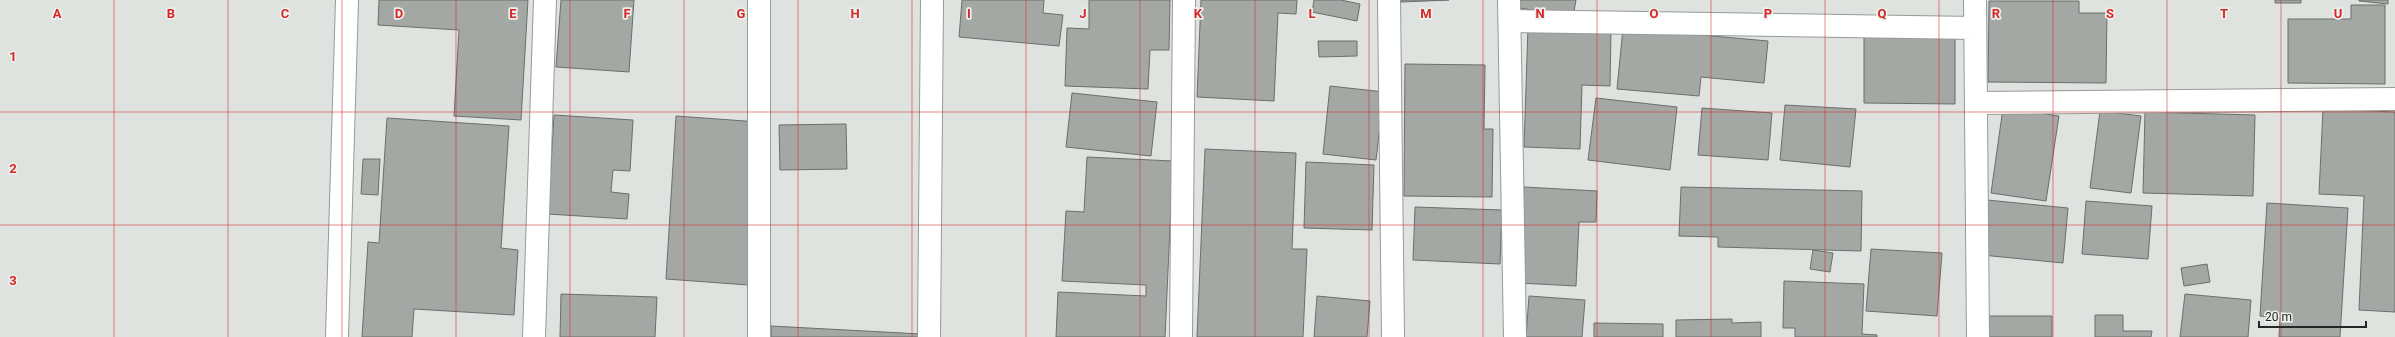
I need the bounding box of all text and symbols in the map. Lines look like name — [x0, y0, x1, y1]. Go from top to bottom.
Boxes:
text: A — [53, 6, 62, 21]
text: B — [167, 6, 175, 21]
text: C — [281, 6, 290, 21]
text: D — [395, 6, 403, 21]
text: E — [509, 6, 517, 21]
text: F — [623, 6, 631, 21]
text: G — [737, 6, 746, 21]
text: H — [850, 6, 860, 21]
text: I — [967, 6, 971, 21]
text: J — [1079, 6, 1087, 21]
text: K — [1194, 6, 1203, 21]
text: L — [1308, 6, 1316, 21]
text: M — [1420, 6, 1432, 21]
text: N — [1535, 6, 1545, 21]
text: O — [1650, 6, 1659, 21]
text: P — [1764, 6, 1772, 21]
text: Q — [1878, 6, 1887, 21]
text: R — [1992, 6, 2001, 21]
text: S — [2106, 6, 2114, 21]
text: T — [2220, 6, 2228, 21]
text: U — [2334, 6, 2342, 21]
text: 1 — [9, 49, 17, 64]
text: 2 — [9, 161, 17, 176]
text: 3 — [9, 273, 17, 288]
scale bar — [2259, 303, 2366, 329]
text: 20 m — [2265, 310, 2292, 324]

